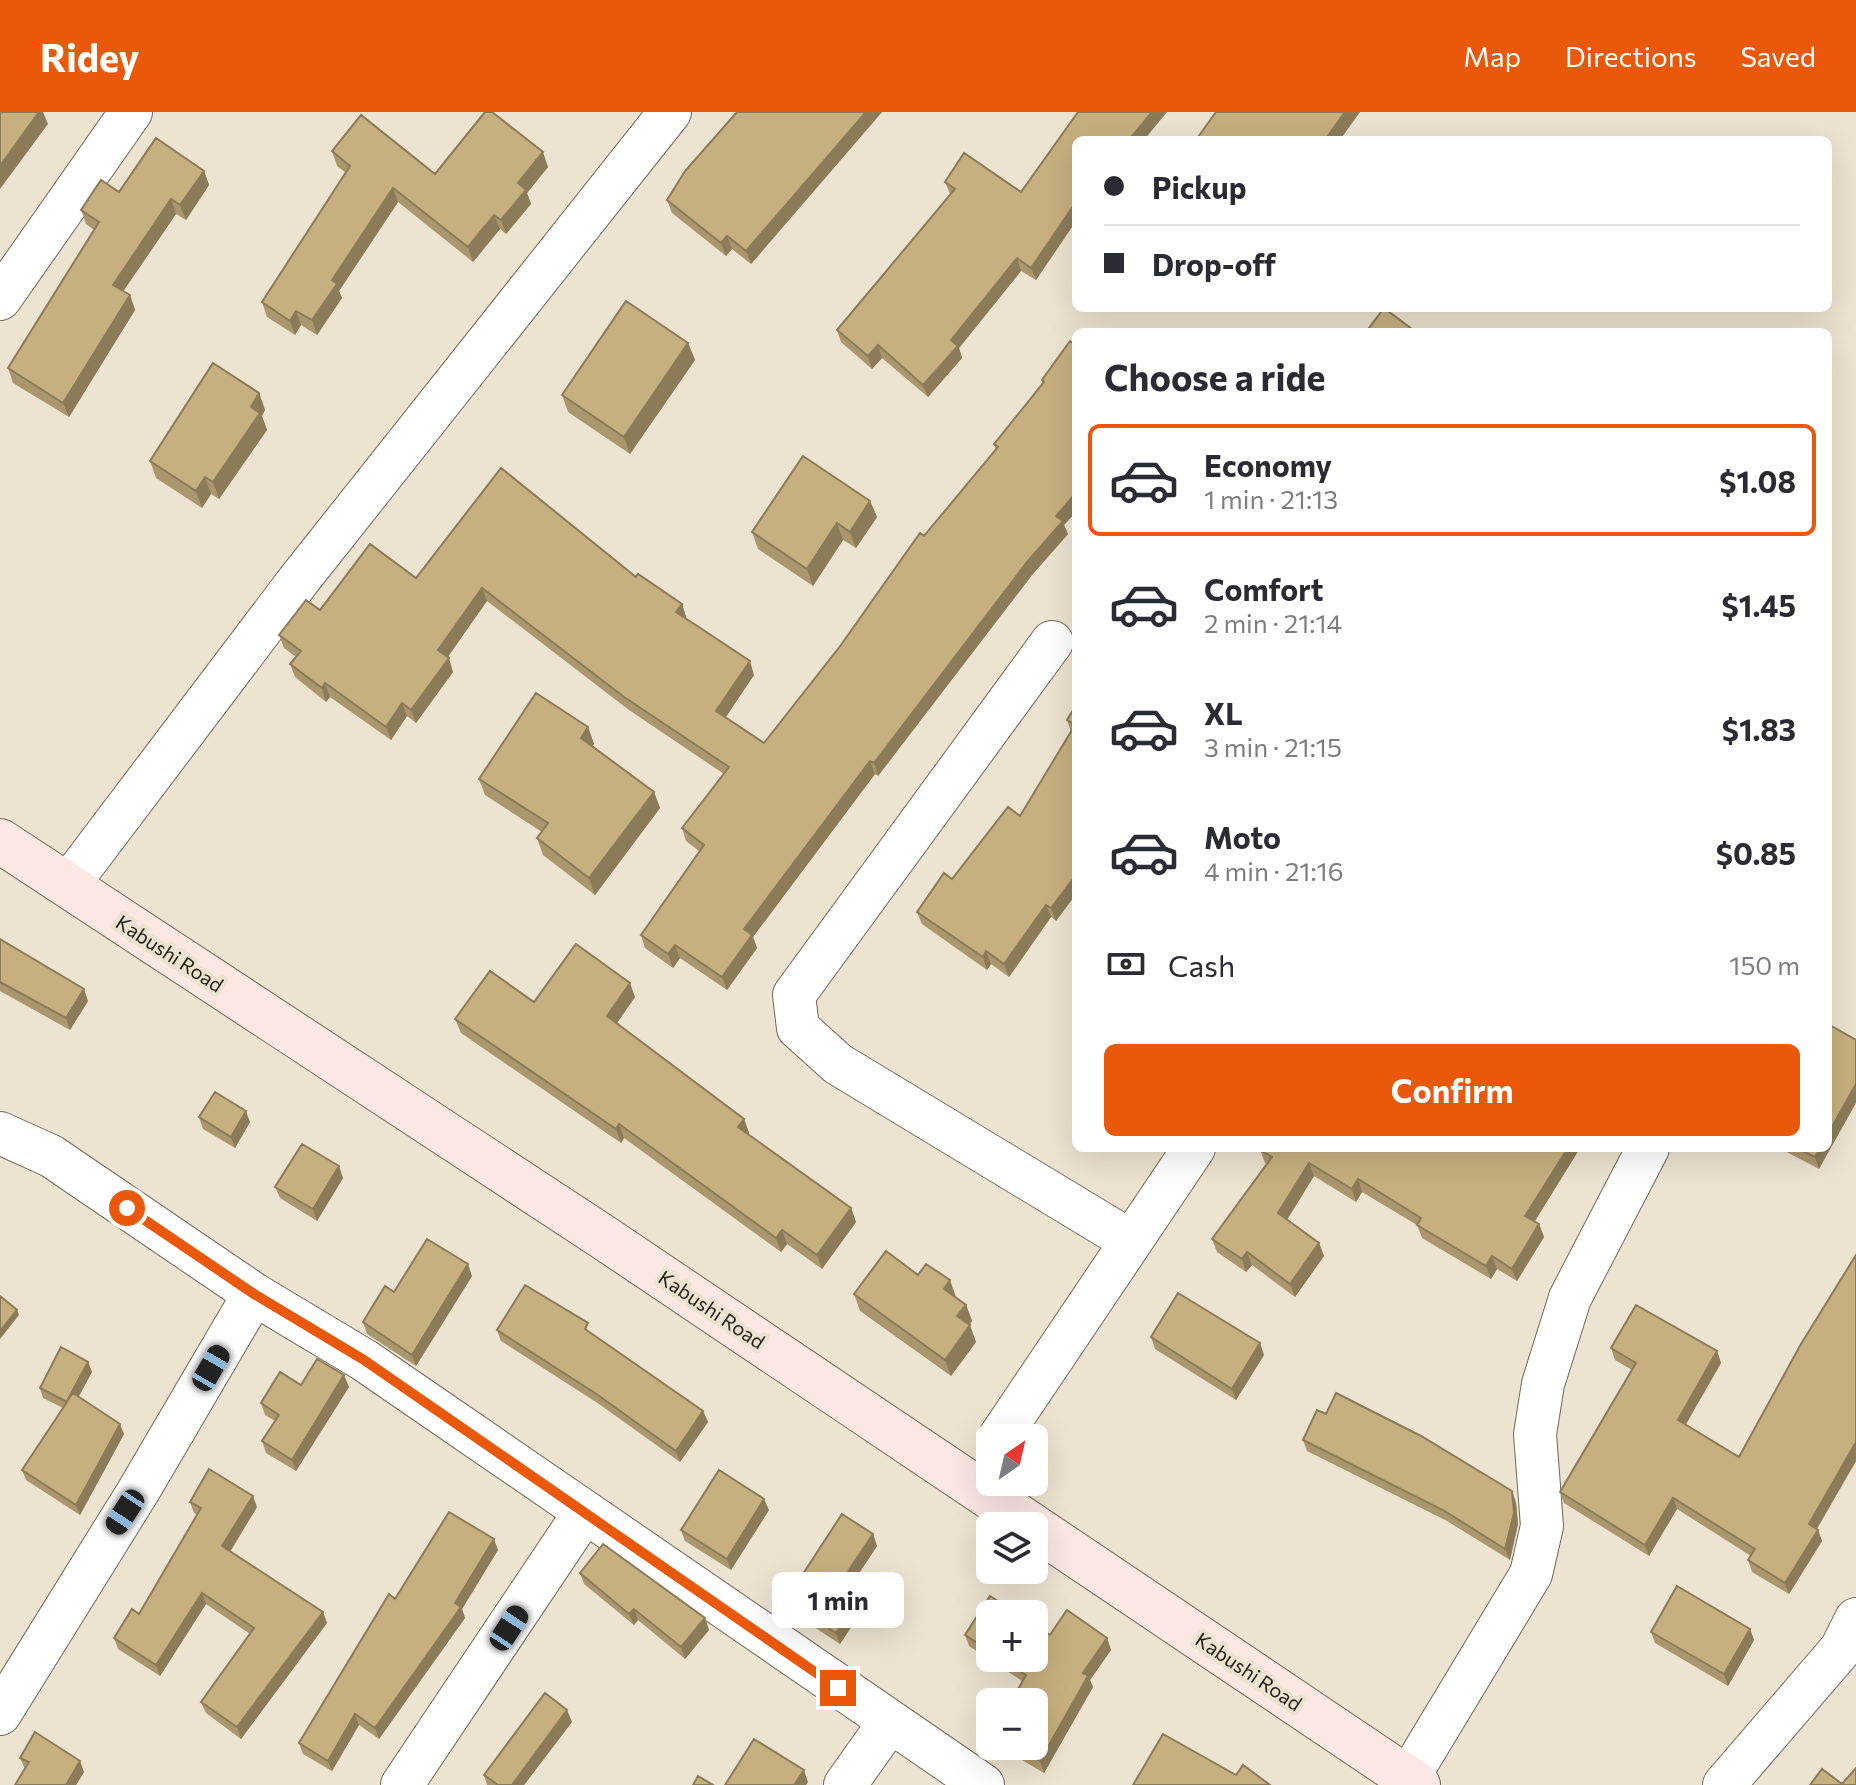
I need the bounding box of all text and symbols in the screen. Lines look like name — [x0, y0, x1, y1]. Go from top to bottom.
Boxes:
text: Ridey — [40, 33, 139, 80]
text: Map — [1463, 39, 1521, 73]
text: Directions — [1565, 39, 1696, 73]
text: Saved — [1740, 39, 1816, 73]
text: Pickup — [1152, 168, 1246, 205]
text: Drop-off — [1152, 245, 1276, 282]
text: Choose a ride — [1104, 354, 1325, 398]
icon: car — [1108, 444, 1180, 516]
text: Economy — [1204, 446, 1332, 483]
text: $1.08 — [1719, 462, 1796, 499]
text: 1 min · 21:13 — [1204, 483, 1338, 514]
icon: car — [1108, 568, 1180, 640]
text: Comfort — [1204, 570, 1323, 607]
text: $1.45 — [1722, 586, 1796, 623]
text: 2 min · 21:14 — [1204, 607, 1342, 638]
icon: car — [1108, 692, 1180, 764]
text: XL — [1204, 694, 1243, 731]
text: $1.83 — [1722, 710, 1796, 747]
text: 3 min · 21:15 — [1204, 731, 1342, 762]
icon: car — [1108, 816, 1180, 888]
text: Moto — [1204, 818, 1281, 855]
text: $0.85 — [1716, 834, 1796, 871]
text: 4 min · 21:16 — [1204, 855, 1344, 886]
street label: Kabushi Road — [112, 909, 228, 997]
icon: cash — [1104, 942, 1148, 986]
text: Cash — [1168, 946, 1235, 983]
text: 150 m — [1729, 949, 1800, 980]
button: Confirm — [1104, 1044, 1800, 1136]
route start — [109, 1190, 145, 1226]
street label: Kabushi Road — [654, 1265, 770, 1353]
car — [189, 1341, 233, 1395]
north arrow — [976, 1424, 1048, 1496]
map controls — [976, 1424, 1048, 1760]
car — [102, 1485, 148, 1539]
button: layers — [976, 1512, 1048, 1584]
callout: 1 min — [772, 1572, 904, 1628]
text: 1 min — [807, 1584, 869, 1615]
button: + — [976, 1600, 1048, 1672]
car — [486, 1601, 532, 1655]
street label: Kabushi Road — [1191, 1627, 1307, 1715]
route end — [820, 1670, 856, 1706]
button: − — [976, 1688, 1048, 1760]

